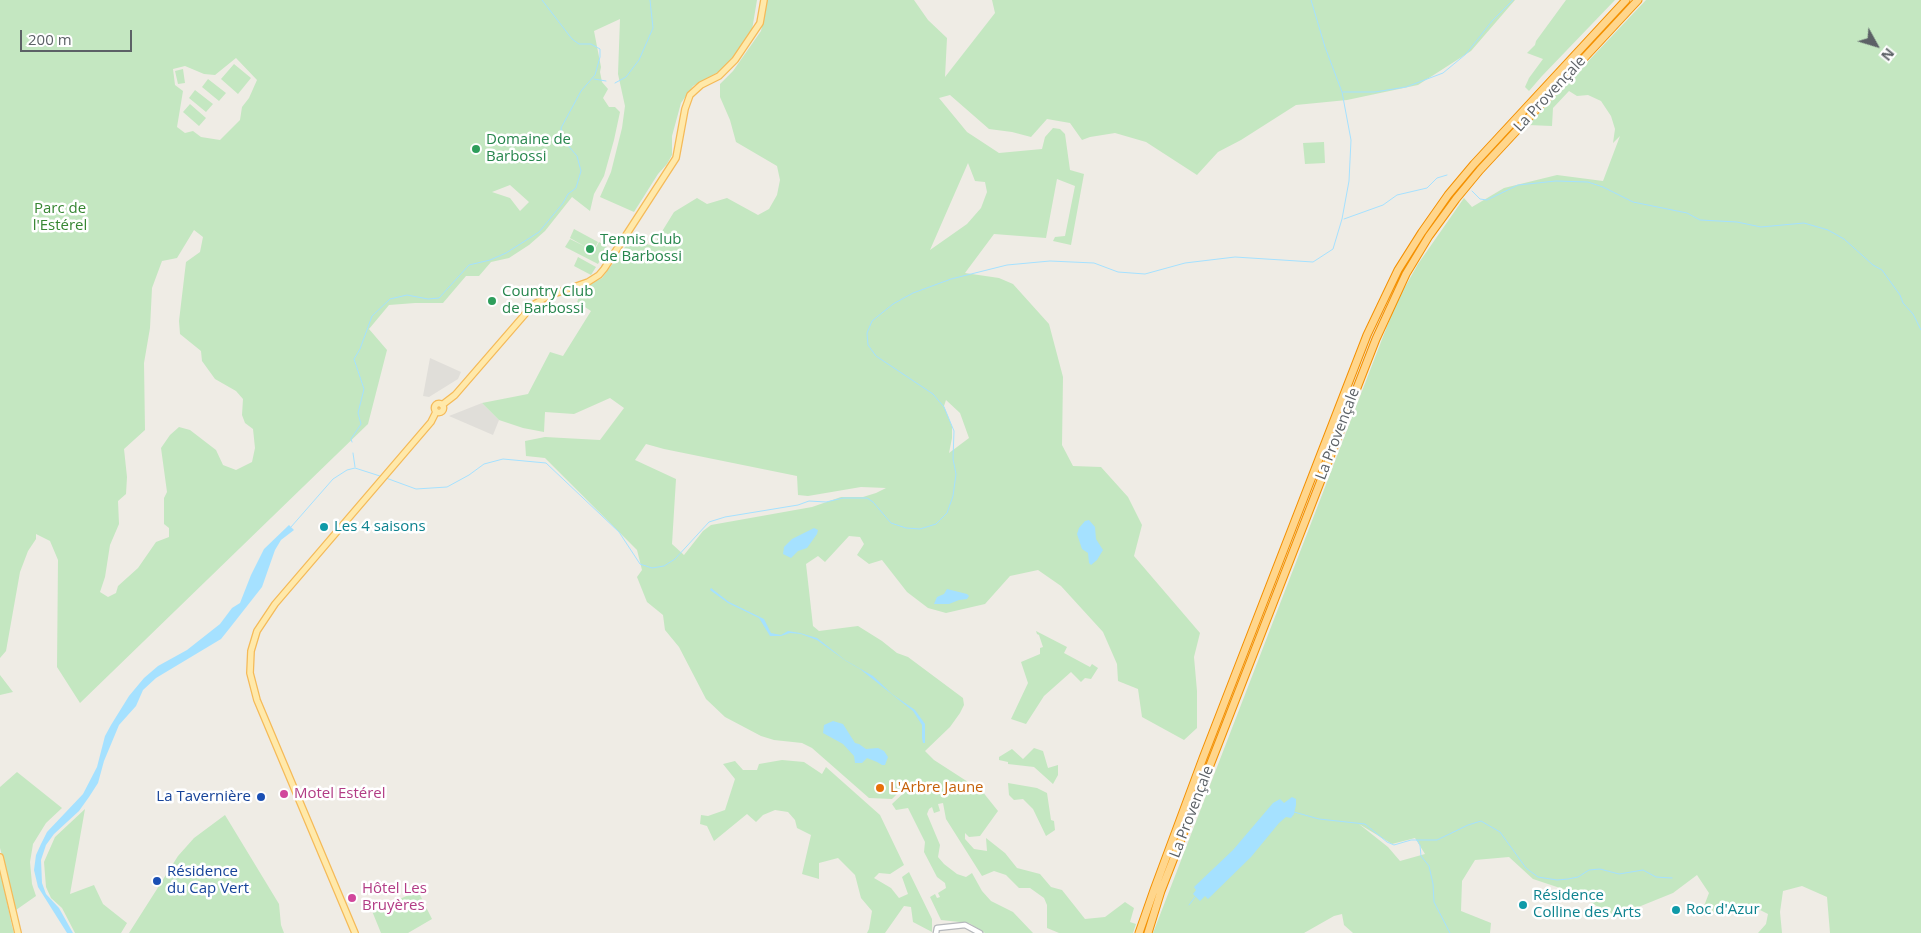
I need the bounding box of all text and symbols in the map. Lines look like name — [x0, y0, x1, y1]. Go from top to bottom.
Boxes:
scale bar — [22, 20, 135, 52]
north arrow — [1851, 20, 1901, 70]
text: 200 m — [28, 29, 72, 49]
text: N — [1877, 44, 1899, 65]
street label: La Provençale — [1510, 52, 1590, 136]
place label: Domaine de Barbossi — [486, 131, 571, 166]
marker: Domaine de Barbossi — [470, 143, 482, 155]
park label: Parc de l'Estérel — [33, 200, 87, 235]
place label: Tennis Club de Barbossi — [600, 231, 682, 266]
marker: Tennis Club de Barbossi — [584, 243, 596, 255]
place label: Country Club de Barbossi — [502, 283, 593, 318]
marker: Country Club de Barbossi — [486, 295, 498, 307]
street label: La Provençale — [1312, 385, 1364, 483]
place label: Les 4 saisons — [334, 518, 426, 536]
marker: Les 4 saisons — [318, 521, 330, 533]
street label: La Provençale — [1166, 763, 1218, 861]
place label: L'Arbre Jaune — [890, 779, 984, 797]
marker: L'Arbre Jaune — [874, 782, 886, 794]
place label: Motel Estérel — [294, 785, 386, 803]
place label: La Tavernière — [156, 788, 251, 806]
marker: Motel Estérel — [278, 788, 290, 800]
marker: La Tavernière — [255, 791, 267, 803]
place label: Résidence du Cap Vert — [167, 863, 249, 898]
marker: Résidence du Cap Vert — [151, 875, 163, 887]
place label: Hôtel Les Bruyères — [362, 880, 427, 915]
place label: Résidence Colline des Arts — [1533, 887, 1641, 922]
marker: Hôtel Les Bruyères — [346, 892, 358, 904]
marker: Résidence Colline des Arts — [1517, 899, 1529, 911]
place label: Roc d'Azur — [1686, 901, 1760, 919]
marker: Roc d'Azur — [1670, 904, 1682, 916]

